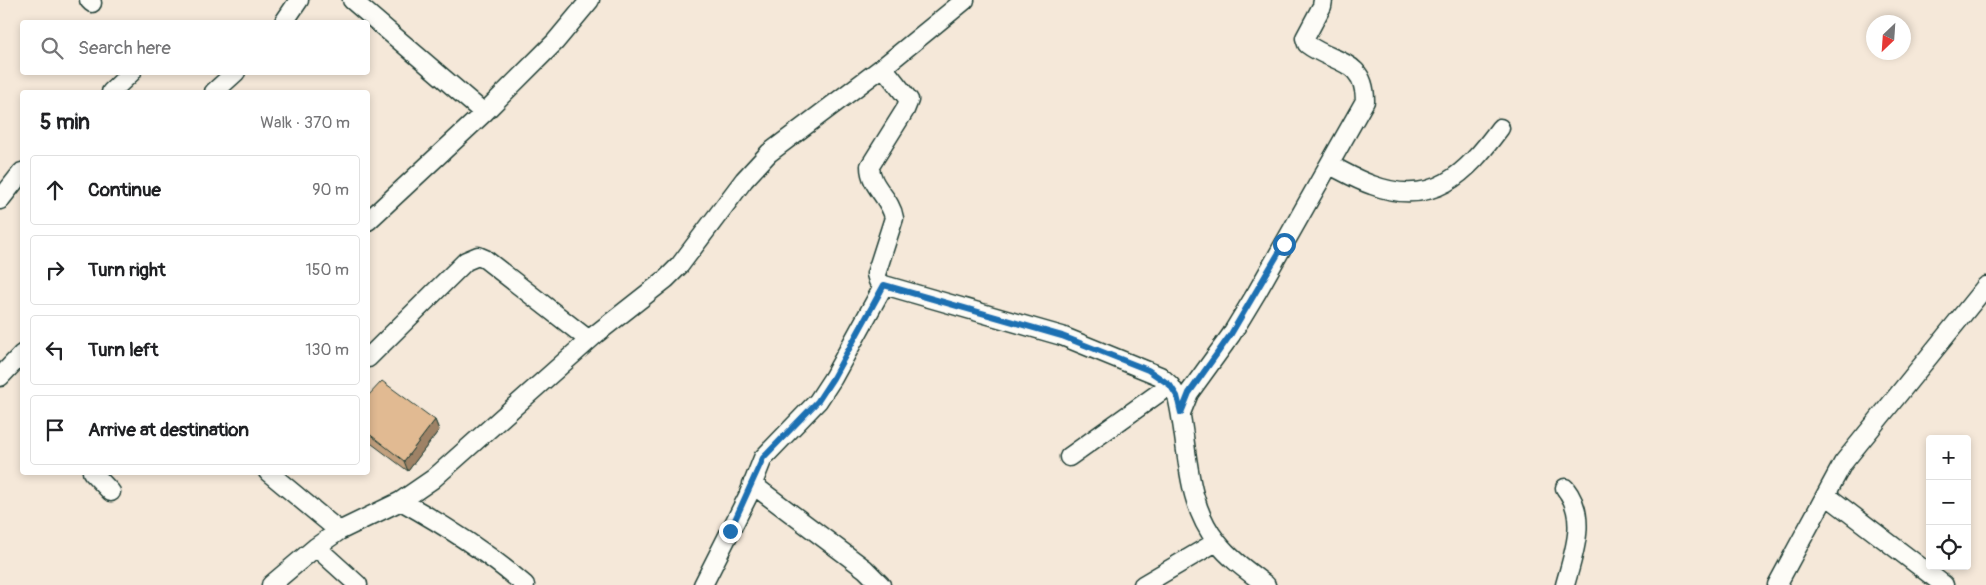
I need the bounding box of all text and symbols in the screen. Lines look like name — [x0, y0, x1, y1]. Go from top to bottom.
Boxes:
north arrow — [1866, 15, 1911, 60]
search box — [20, 20, 370, 75]
icon: search — [38, 34, 66, 62]
text: Search here — [78, 36, 171, 60]
text: 5 min — [40, 109, 90, 136]
text: Walk · 370 m — [260, 113, 350, 133]
icon: ahead — [41, 176, 69, 204]
text: Continue — [88, 178, 161, 202]
text: 90 m — [312, 180, 349, 200]
route start — [1273, 233, 1296, 256]
icon: right — [41, 256, 69, 284]
text: Turn right — [88, 258, 166, 282]
text: 150 m — [305, 260, 349, 280]
icon: left — [41, 336, 69, 364]
text: Turn left — [88, 338, 158, 362]
text: 130 m — [305, 340, 349, 360]
icon: arrive — [41, 416, 69, 444]
text: Arrive at destination — [88, 418, 249, 442]
map controls — [1926, 435, 1971, 570]
button: + — [1926, 435, 1971, 480]
button: − — [1926, 480, 1971, 525]
route end — [719, 520, 742, 543]
button: locate — [1926, 525, 1971, 570]

